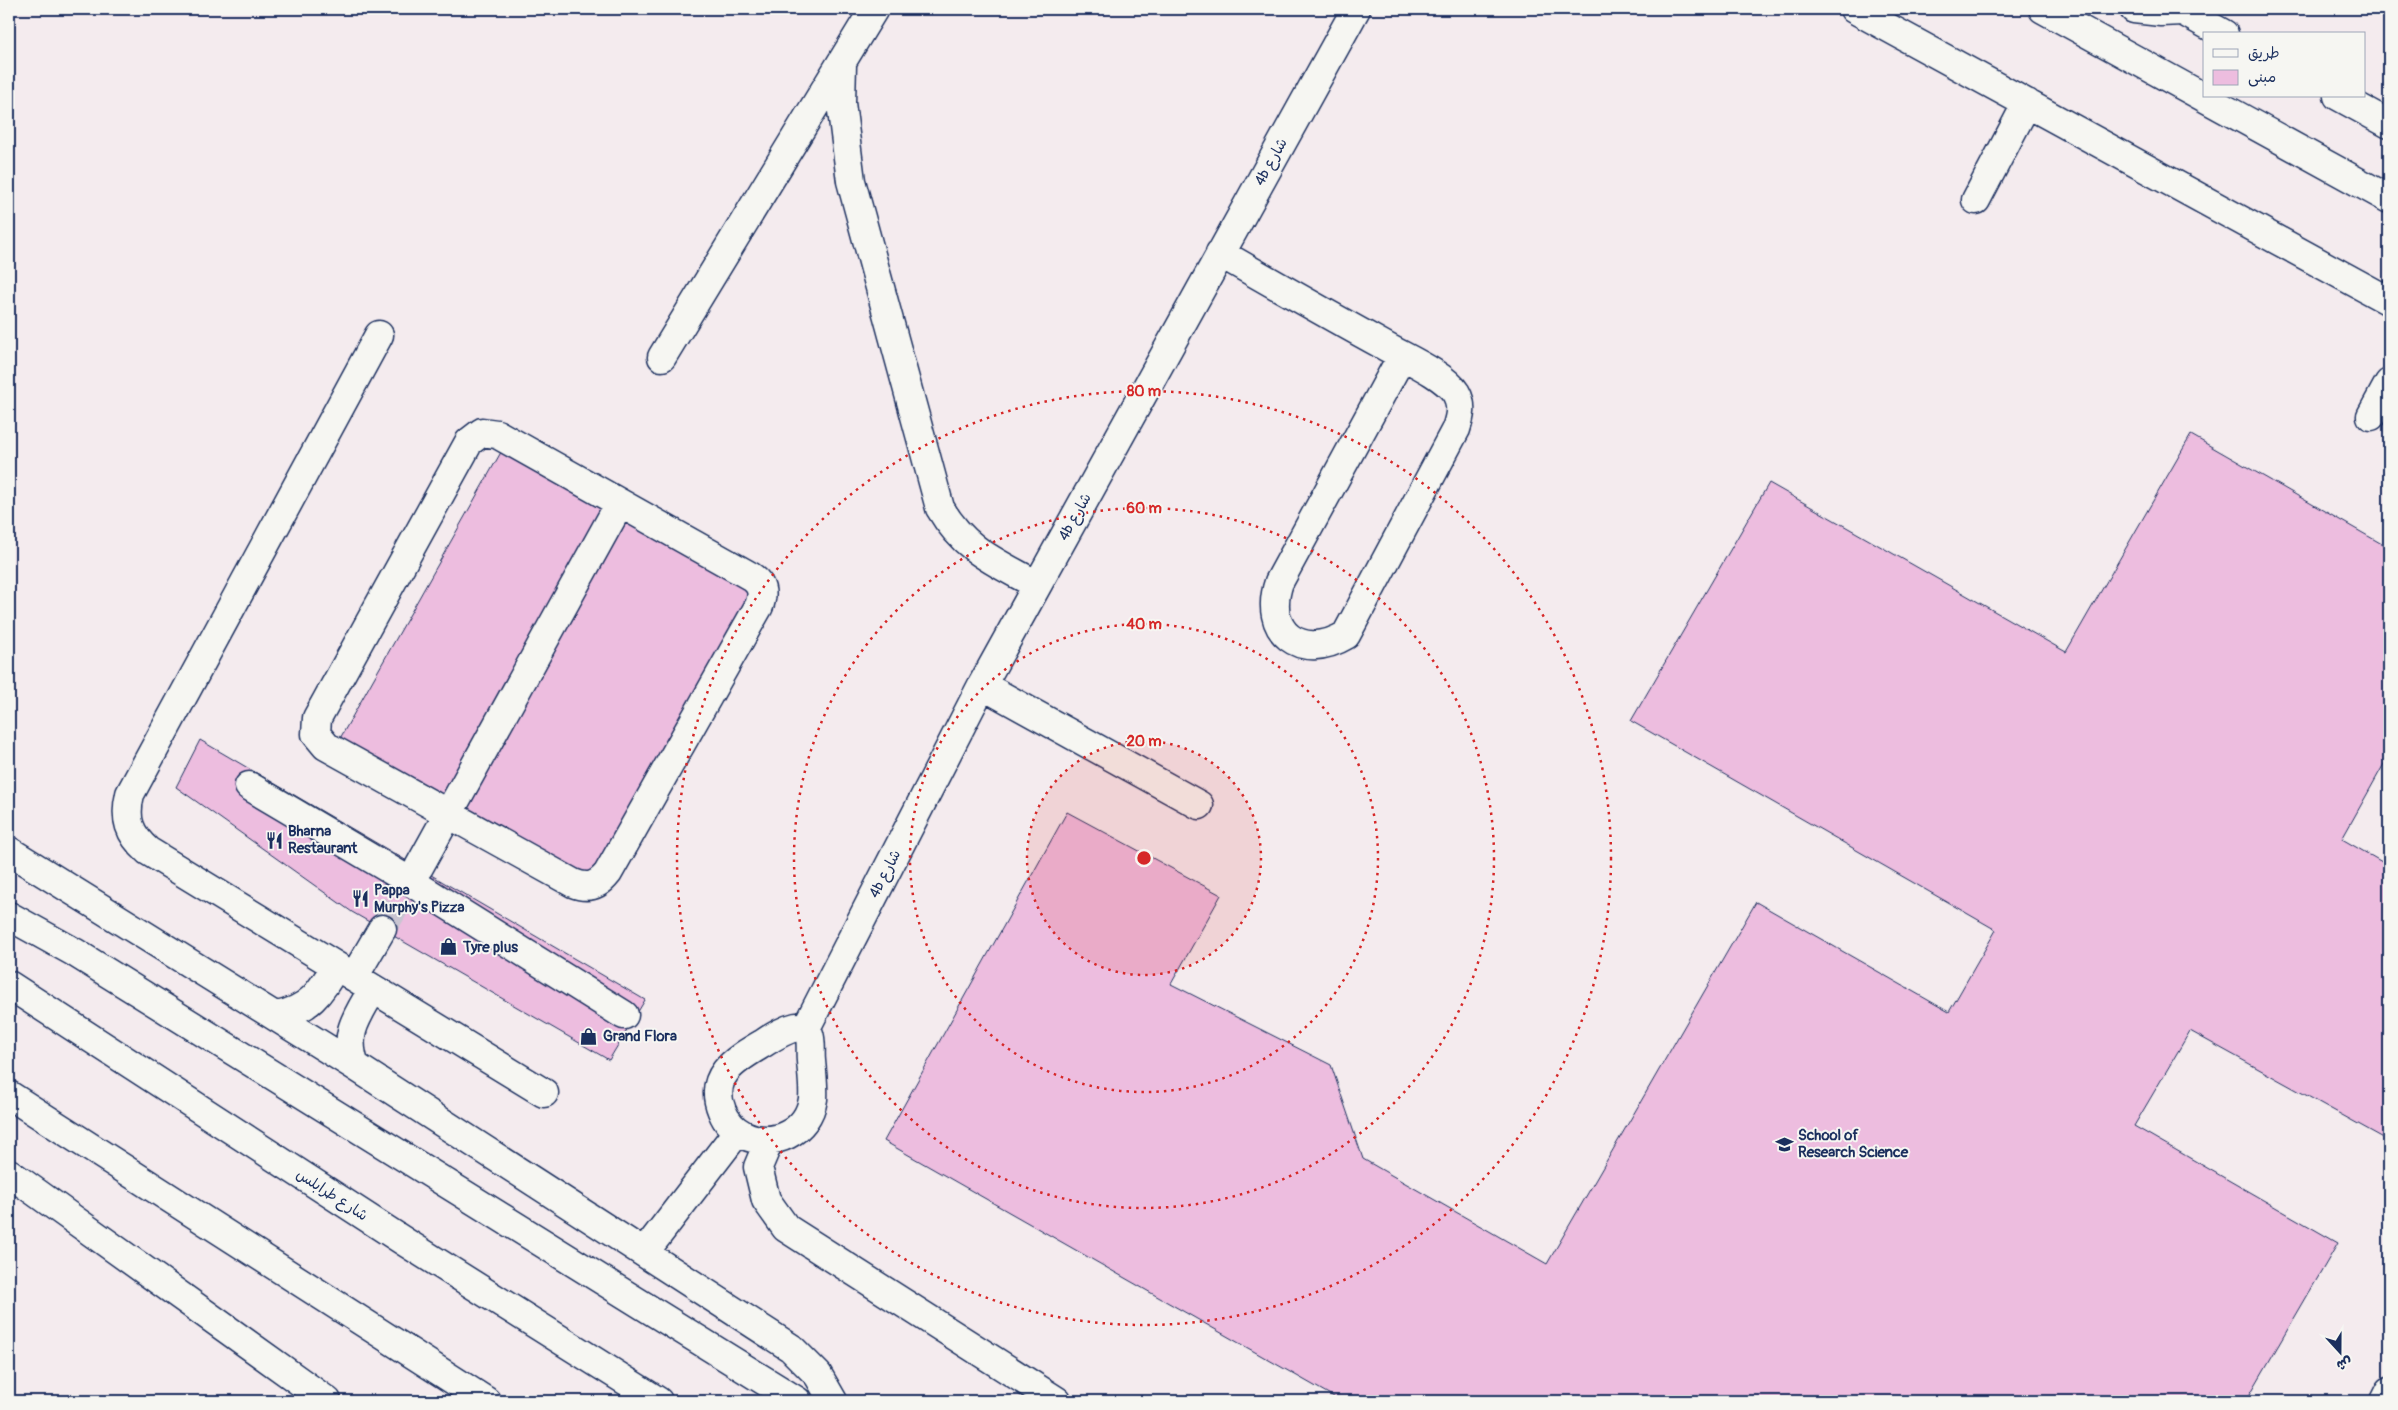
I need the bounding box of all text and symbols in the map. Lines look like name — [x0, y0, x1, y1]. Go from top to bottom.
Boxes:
legend — [2203, 32, 2366, 98]
text: طريق — [2248, 44, 2280, 63]
text: مبنى — [2248, 68, 2276, 87]
street label: 4b شارع — [1250, 135, 1292, 189]
text: 80 m — [1127, 382, 1161, 401]
street label: 4b شارع — [1054, 490, 1096, 544]
text: 60 m — [1126, 499, 1162, 518]
text: 40 m — [1126, 615, 1162, 634]
text: 20 m — [1126, 732, 1162, 751]
place label: Bharna Restaurant — [288, 822, 358, 858]
restaurant icon: Bharna Restaurant — [264, 830, 284, 850]
street label: 4b شارع — [865, 847, 905, 901]
centre of rings — [1135, 849, 1153, 867]
place label: Pappa Murphy's Pizza — [374, 881, 464, 917]
restaurant icon: Pappa Murphy's Pizza — [350, 889, 370, 909]
shop icon: Tyre plus — [439, 937, 459, 957]
place label: Tyre plus — [462, 938, 518, 957]
shop icon: Grand Flora — [579, 1026, 599, 1046]
place label: Grand Flora — [603, 1027, 677, 1046]
place label: School of Research Science — [1798, 1126, 1909, 1162]
school or university icon: School of Research Science — [1774, 1134, 1794, 1154]
street label: شارع طرابلس — [293, 1165, 371, 1225]
north arrow — [2316, 1328, 2366, 1378]
text: ش — [2334, 1353, 2355, 1374]

